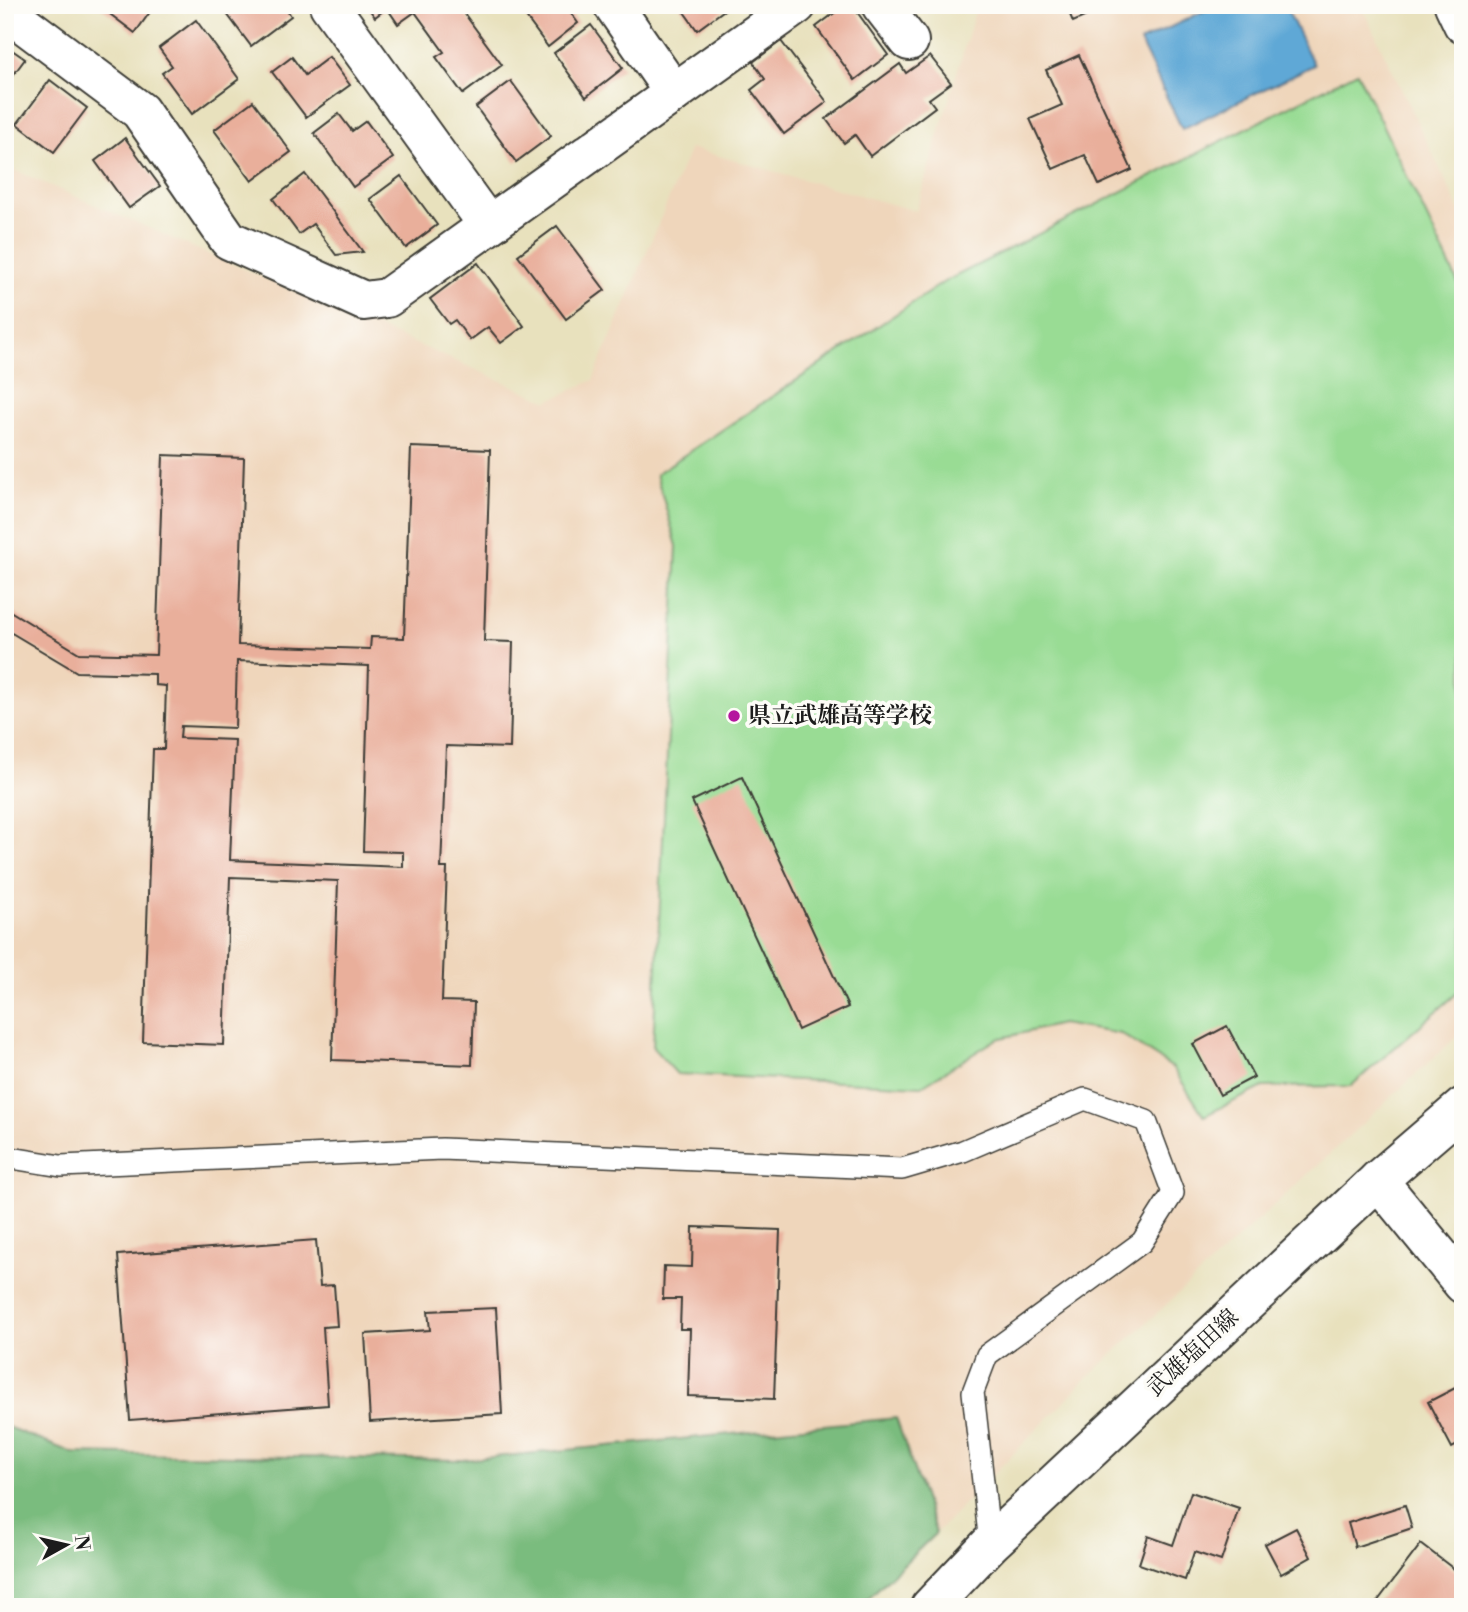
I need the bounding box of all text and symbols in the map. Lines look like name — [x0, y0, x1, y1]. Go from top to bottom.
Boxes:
place label: 県立武雄高等学校 — [748, 702, 932, 730]
marker: 県立武雄高等学校 — [726, 708, 742, 724]
street label: 武雄塩田線 — [1141, 1304, 1245, 1402]
north arrow — [32, 1510, 102, 1580]
text: N — [69, 1534, 95, 1552]

